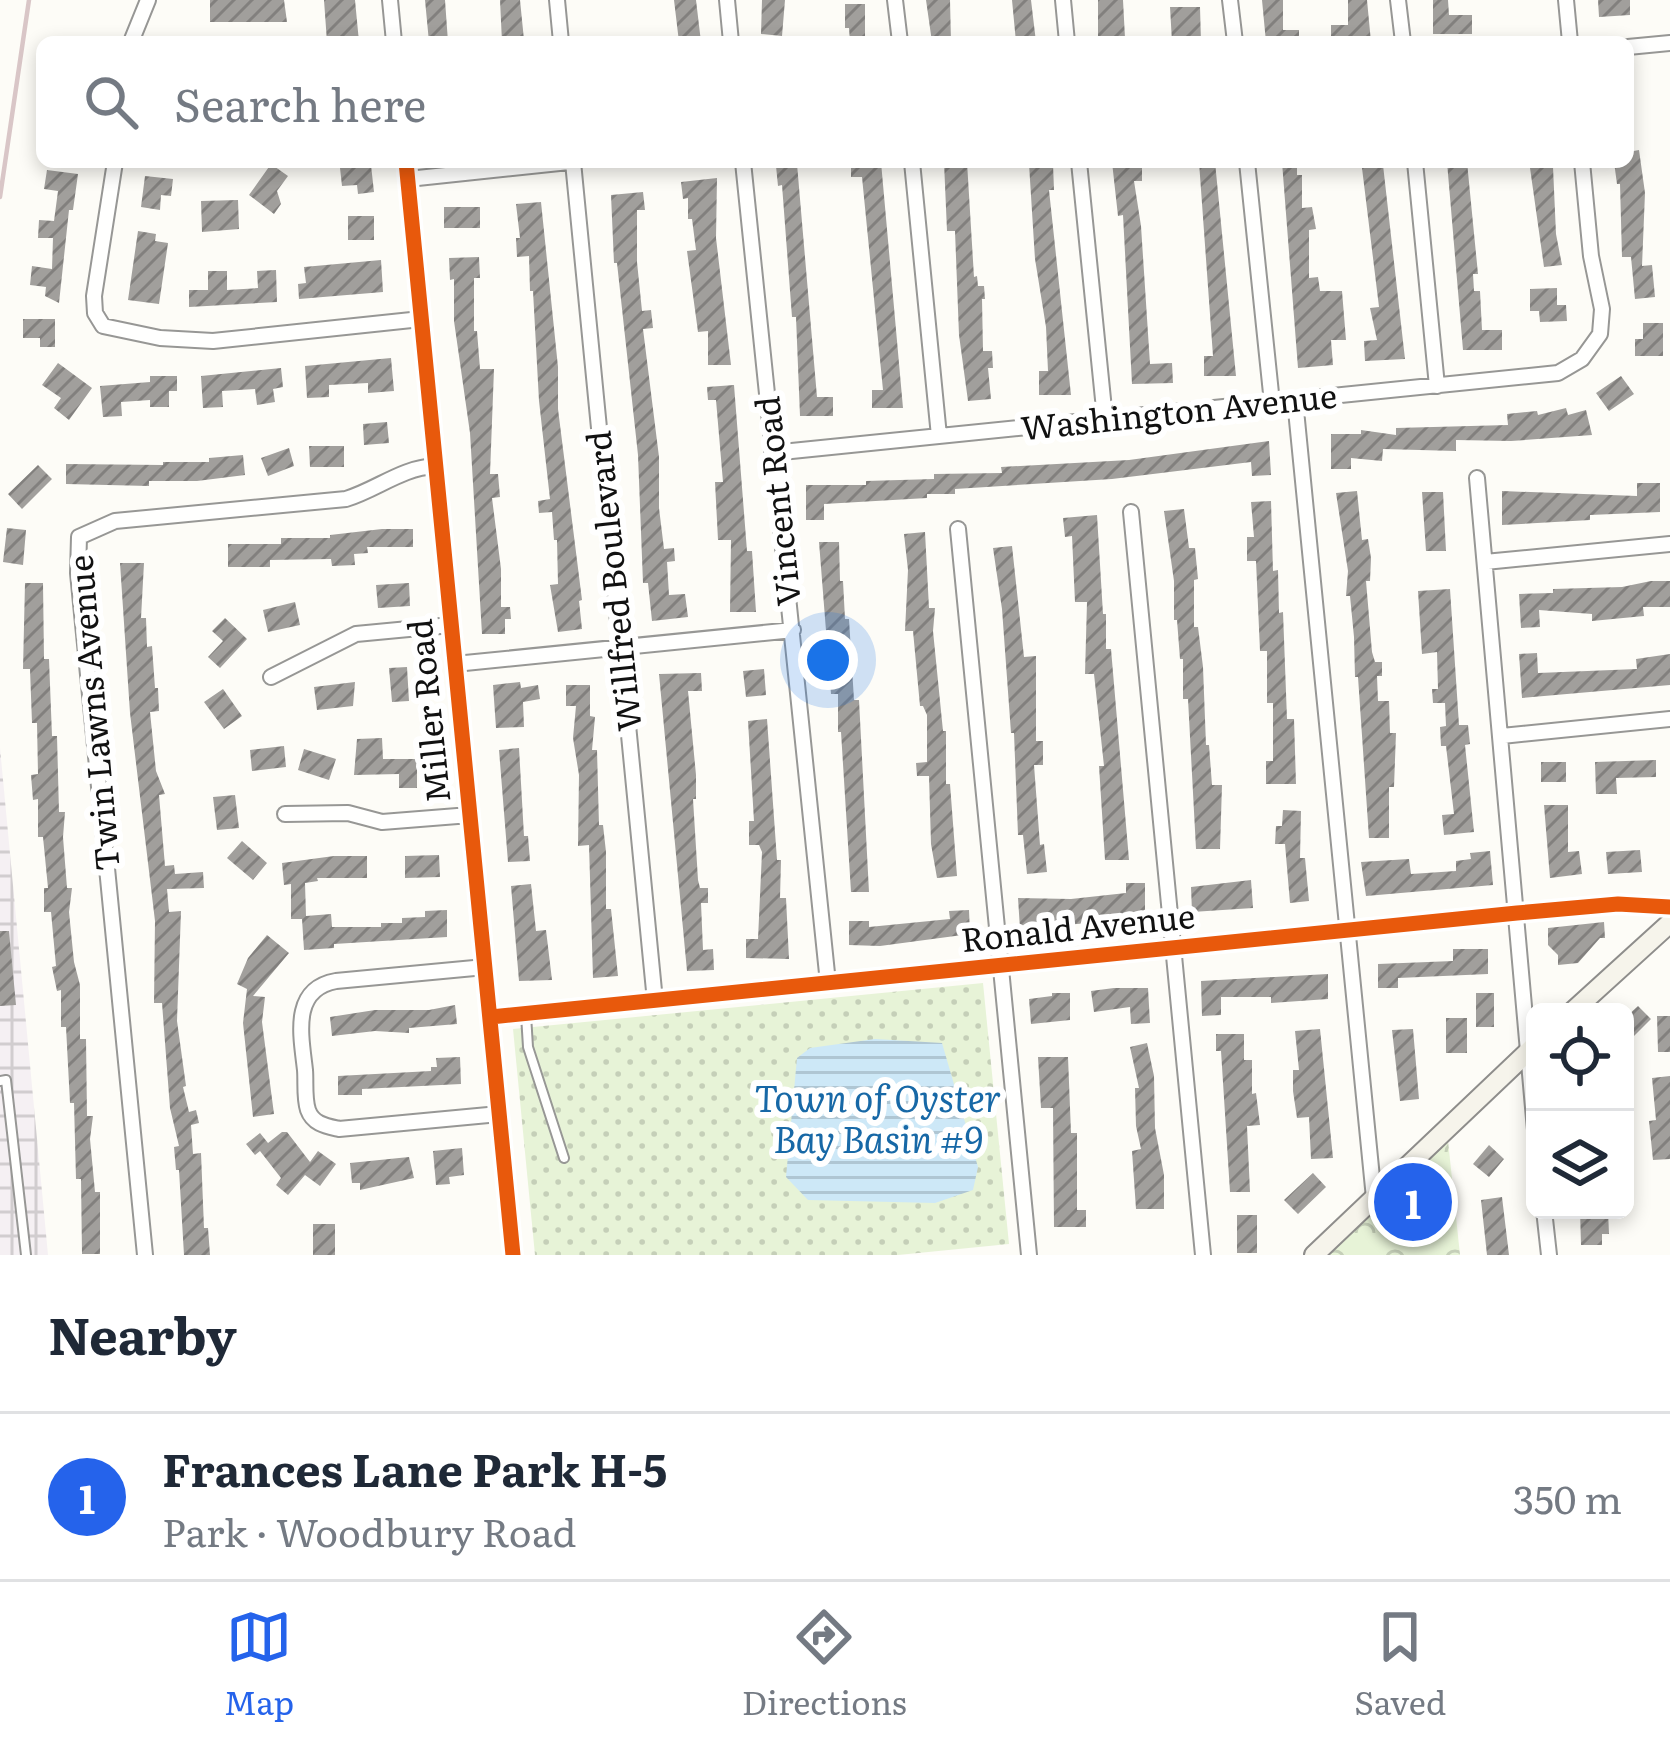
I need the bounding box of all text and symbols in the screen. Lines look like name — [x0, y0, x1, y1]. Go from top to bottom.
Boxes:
search box — [36, 36, 1634, 168]
icon: search — [78, 69, 144, 135]
text: Search here — [174, 69, 426, 136]
street label: Washington Avenue — [1018, 369, 1339, 450]
street label: Vincent Road — [740, 394, 811, 608]
street label: Willfred Boulevard — [571, 429, 652, 734]
street label: Twin Lawns Avenue — [53, 553, 130, 873]
street label: Miller Road — [392, 617, 461, 806]
your location — [798, 630, 858, 690]
street label: Ronald Avenue — [958, 889, 1197, 962]
map controls — [1526, 1003, 1634, 1219]
button: locate — [1526, 1003, 1634, 1111]
water label: Town of Oyster Bay Basin #9 — [754, 1070, 1002, 1164]
button: layers — [1526, 1111, 1634, 1219]
pin: 1 — [1374, 1157, 1452, 1247]
text: Nearby — [48, 1295, 237, 1371]
text: Frances Lane Park H-5 — [162, 1434, 667, 1501]
text: 1 — [79, 1468, 95, 1526]
text: 350 m — [1513, 1468, 1622, 1526]
text: Park · Woodbury Road — [162, 1501, 576, 1559]
tab: Map — [224, 1604, 294, 1725]
tab: Directions — [742, 1604, 907, 1725]
tab: Saved — [1354, 1604, 1446, 1725]

